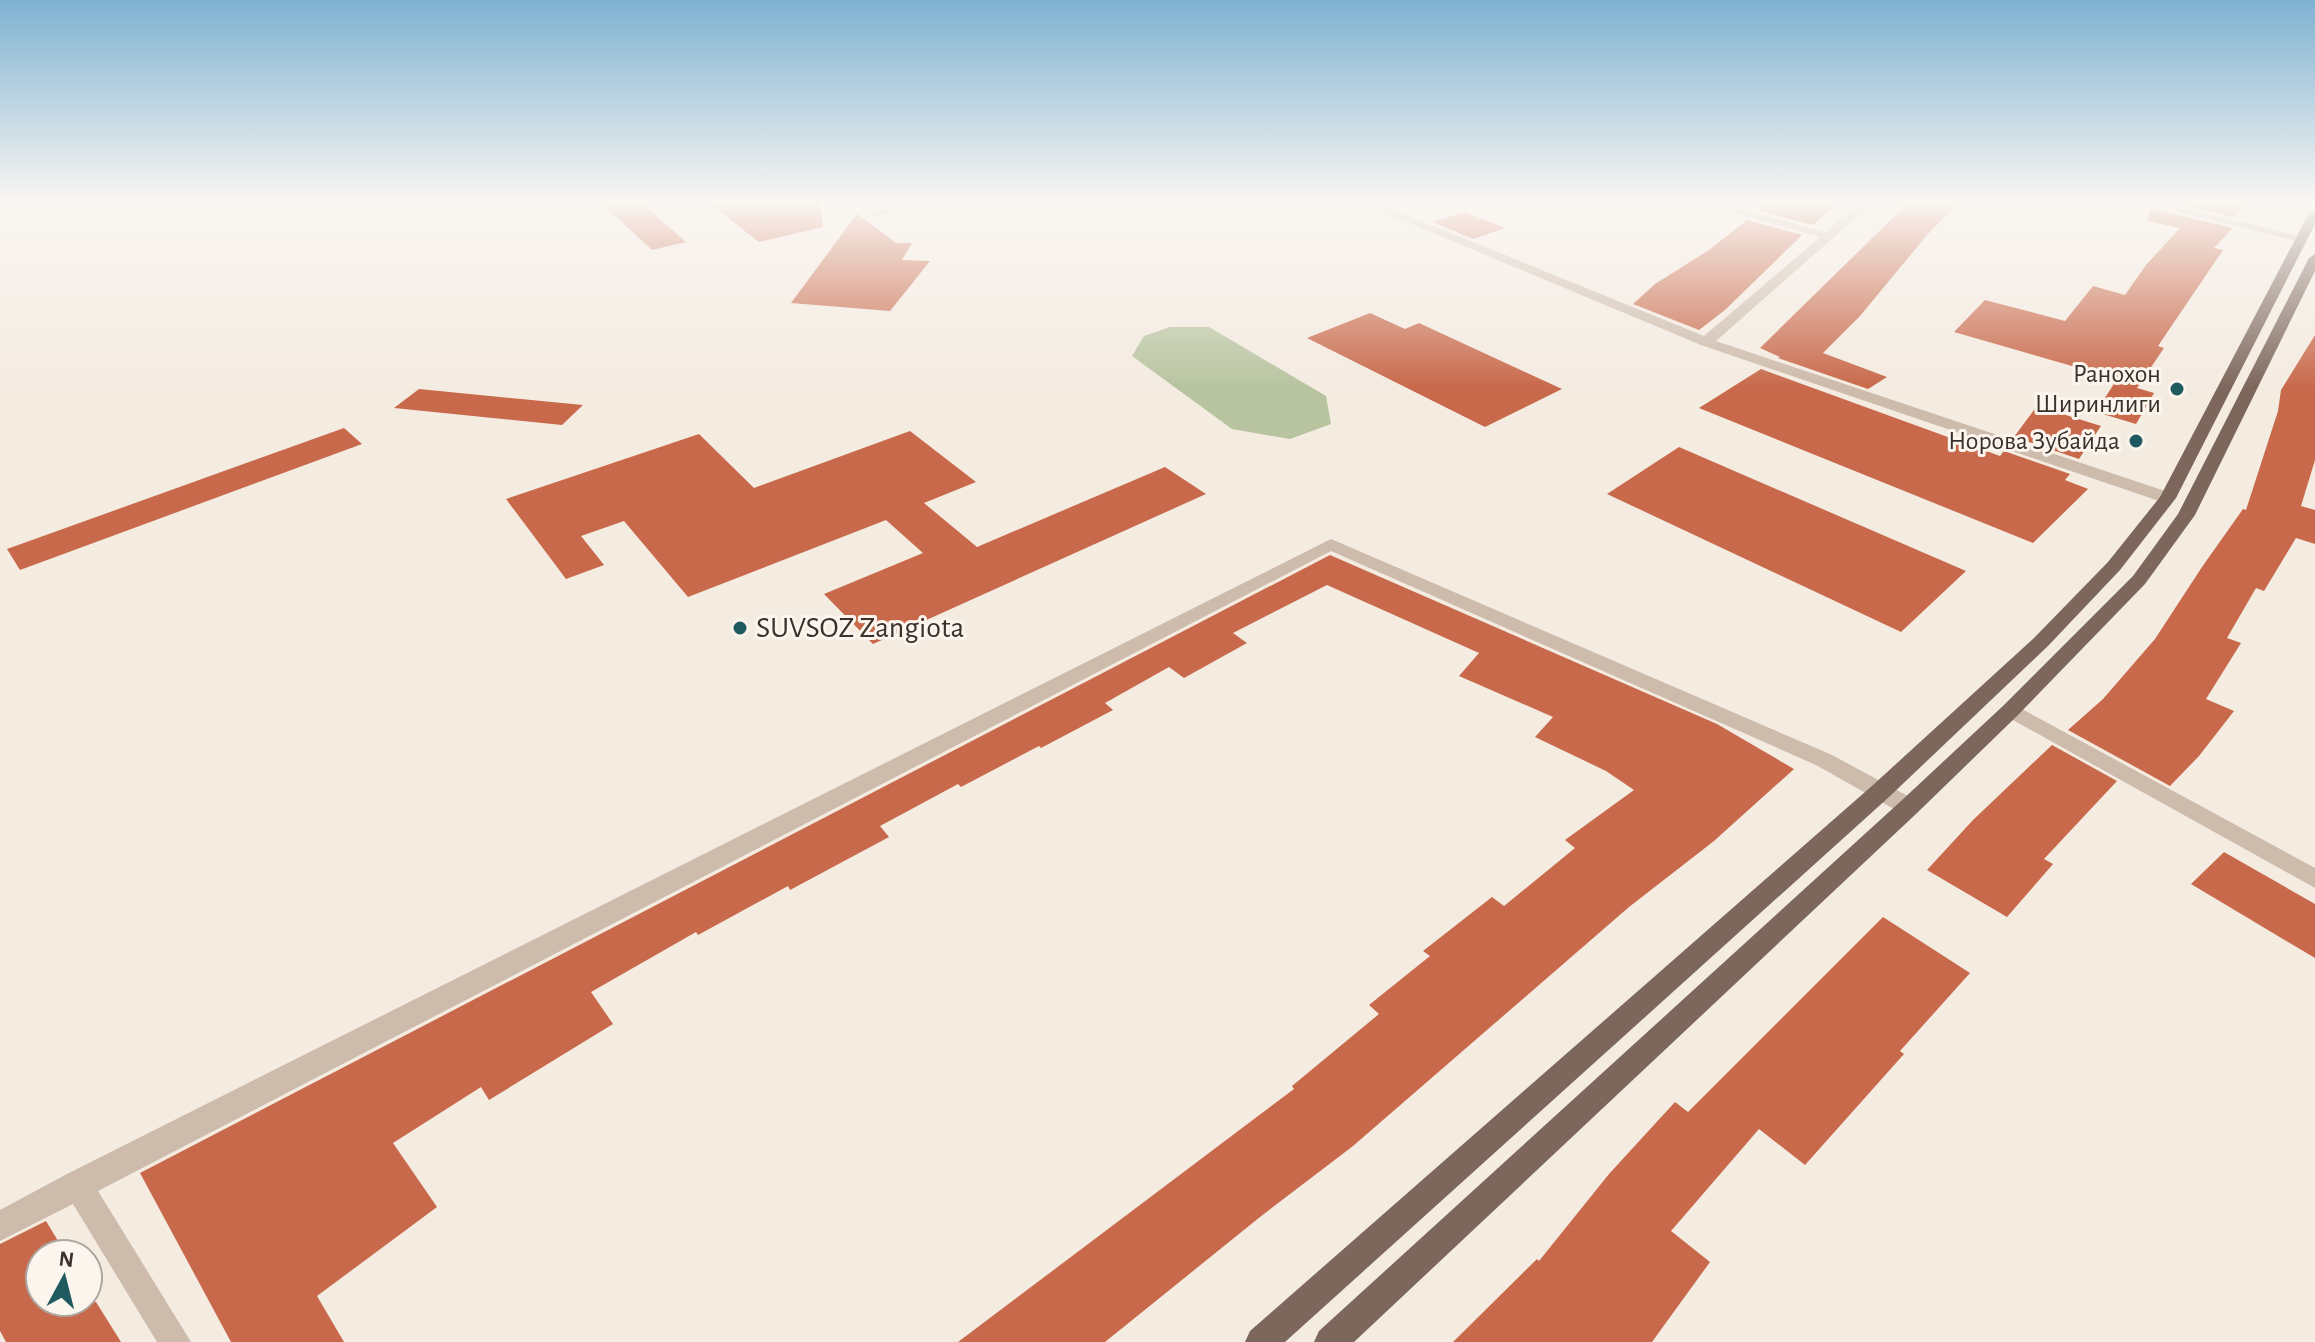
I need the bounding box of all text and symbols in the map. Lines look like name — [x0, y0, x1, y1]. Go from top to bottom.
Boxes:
place label: Ранохон Ширинлиги — [2035, 361, 2161, 417]
marker: Ранохон Ширинлиги — [2168, 380, 2186, 398]
place label: Норова Зубайда — [1948, 428, 2120, 454]
marker: Норова Зубайда — [2127, 432, 2145, 450]
place label: SUVSOZ Zangiota — [756, 613, 964, 643]
marker: SUVSOZ Zangiota — [731, 619, 749, 637]
north arrow — [24, 1238, 104, 1318]
text: N — [57, 1247, 75, 1271]

